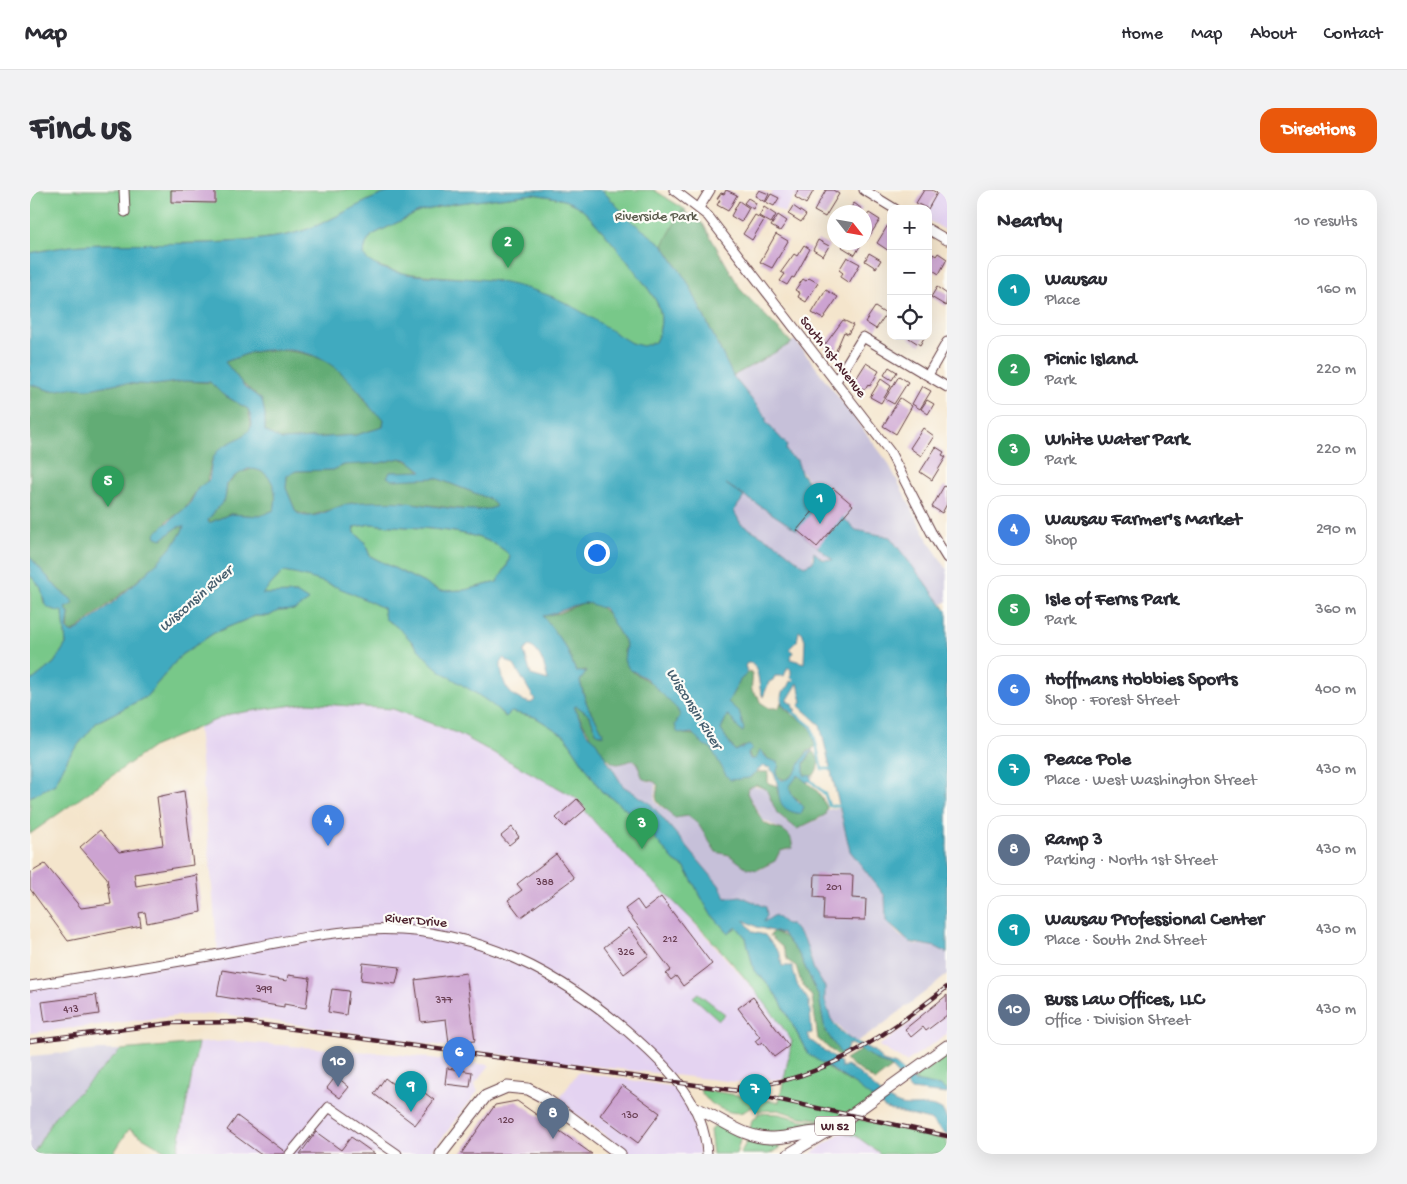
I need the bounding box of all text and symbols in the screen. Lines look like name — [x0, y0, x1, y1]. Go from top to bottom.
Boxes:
text: Map — [25, 20, 67, 49]
text: Home — [1121, 24, 1163, 45]
text: Map — [1191, 24, 1222, 45]
text: About — [1250, 24, 1296, 45]
text: Contact — [1324, 24, 1382, 45]
button: Directions — [1260, 108, 1377, 153]
text: Find us — [30, 110, 130, 151]
north arrow — [827, 205, 872, 250]
map controls — [887, 205, 932, 340]
button: + — [887, 205, 932, 250]
park label: Riverside Park — [615, 209, 699, 226]
text: Nearby — [997, 210, 1062, 235]
text: 10 results — [1294, 213, 1357, 232]
pin: 2 — [492, 227, 524, 268]
button: − — [887, 250, 932, 295]
text: Wausau — [1045, 269, 1107, 292]
text: 1 — [1011, 281, 1017, 300]
text: 160 m — [1317, 281, 1356, 300]
text: Place — [1045, 292, 1080, 311]
button: locate — [887, 295, 932, 340]
street label: South 1st Avenue — [795, 313, 870, 402]
text: Picnic Island — [1045, 349, 1137, 372]
text: 2 — [1010, 361, 1018, 380]
text: 220 m — [1316, 361, 1356, 380]
text: Park — [1045, 372, 1076, 391]
text: White Water Park — [1045, 429, 1189, 452]
text: 3 — [1010, 441, 1018, 460]
text: 220 m — [1316, 441, 1356, 460]
text: Park — [1045, 452, 1076, 471]
pin: 5 — [92, 466, 124, 507]
pin: 1 — [804, 483, 836, 524]
text: Wausau Farmer's Market — [1045, 509, 1241, 532]
text: 4 — [1010, 521, 1018, 540]
text: 290 m — [1316, 521, 1356, 540]
text: Shop — [1045, 532, 1077, 551]
your location — [584, 540, 610, 566]
water label: Wisconsin River — [156, 561, 239, 636]
text: Isle of Ferns Park — [1045, 589, 1178, 612]
text: 5 — [1010, 601, 1018, 620]
text: 360 m — [1315, 601, 1356, 620]
text: Park — [1045, 612, 1076, 631]
water label: Wisconsin River — [661, 665, 727, 755]
text: Hoffmans Hobbies Sports — [1045, 669, 1238, 692]
text: 6 — [1010, 681, 1018, 700]
text: 400 m — [1315, 681, 1356, 700]
text: Shop · Forest Street — [1045, 692, 1179, 711]
text: Peace Pole — [1045, 749, 1131, 772]
text: 7 — [1010, 761, 1018, 780]
text: 430 m — [1316, 761, 1356, 780]
text: Place · West Washington Street — [1045, 772, 1257, 791]
pin: 4 — [312, 805, 344, 846]
pin: 3 — [626, 808, 658, 849]
text: Ramp 3 — [1045, 829, 1103, 852]
text: 8 — [1010, 841, 1018, 860]
text: 430 m — [1316, 841, 1356, 860]
text: Parking · North 1st Street — [1045, 852, 1217, 871]
house number: 388 — [535, 877, 554, 889]
house number: 201 — [826, 882, 842, 894]
text: Wausau Professional Center — [1045, 909, 1264, 932]
street label: River Drive — [384, 910, 448, 933]
text: 9 — [1010, 921, 1018, 940]
text: 430 m — [1316, 921, 1356, 940]
text: Place · South 2nd Street — [1045, 932, 1206, 951]
house number: 212 — [662, 934, 678, 946]
house number: 326 — [617, 947, 635, 959]
house number: 399 — [255, 984, 273, 996]
text: Buss Law Offices, LLC — [1045, 989, 1204, 1012]
house number: 377 — [434, 995, 453, 1007]
text: 10 — [1006, 1001, 1022, 1020]
text: 430 m — [1316, 1001, 1356, 1020]
house number: 413 — [63, 1004, 79, 1016]
text: Office · Division Street — [1045, 1012, 1190, 1031]
pin: 6 — [443, 1037, 475, 1078]
pin: 10 — [322, 1046, 354, 1087]
pin: 9 — [395, 1071, 427, 1112]
pin: 7 — [739, 1074, 771, 1115]
pin: 8 — [537, 1098, 569, 1139]
house number: 130 — [621, 1110, 638, 1122]
house number: 120 — [497, 1115, 514, 1127]
road number: WI 52 — [815, 1116, 855, 1136]

